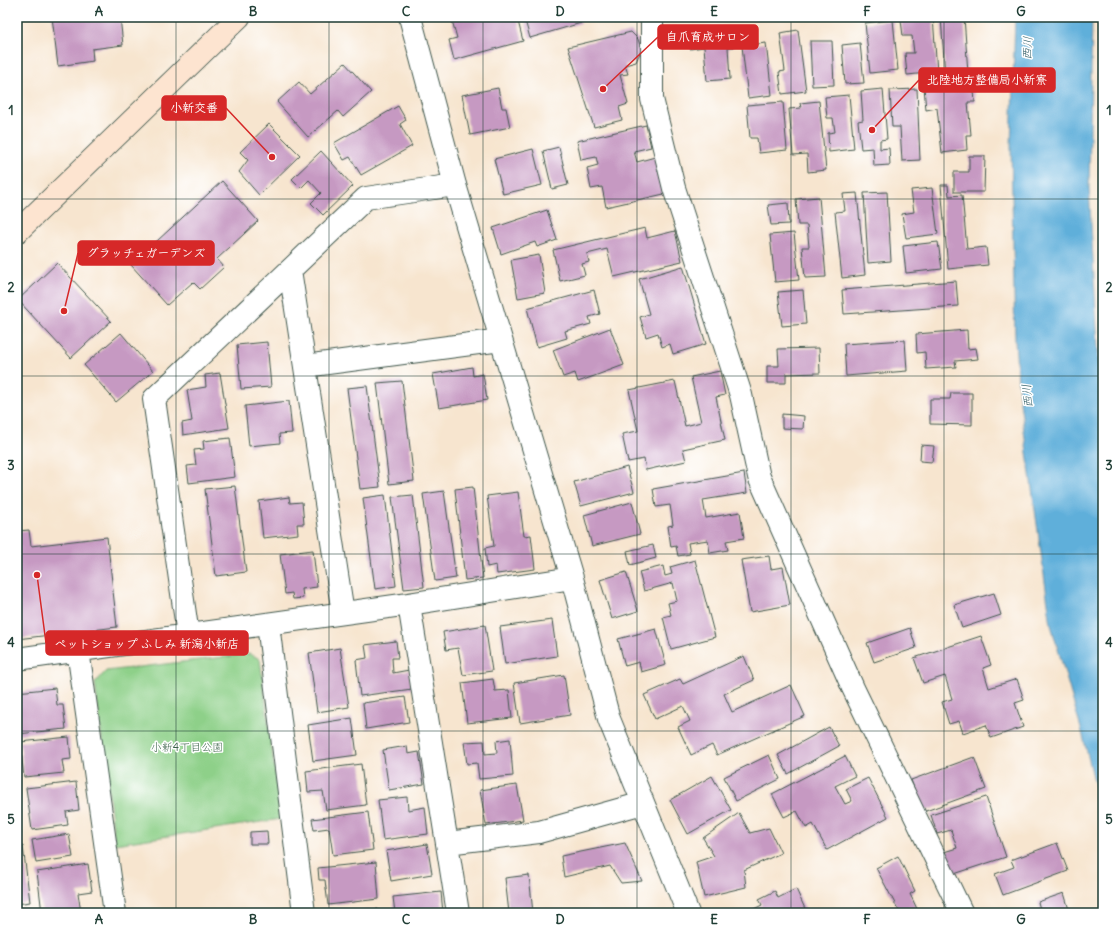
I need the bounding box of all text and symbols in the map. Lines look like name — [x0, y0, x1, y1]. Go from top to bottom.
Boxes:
text: A — [95, 3, 104, 20]
text: B — [249, 3, 258, 20]
text: C — [402, 3, 411, 20]
text: D — [555, 3, 565, 20]
text: E — [710, 3, 718, 20]
text: F — [863, 3, 871, 20]
text: G — [1016, 3, 1026, 20]
callout: 自爪育成サロン — [658, 25, 758, 49]
text: 自爪育成サロン — [666, 29, 750, 44]
water label: 西川 — [1019, 36, 1035, 60]
callout: 北陸地方整備局小新寮 — [919, 68, 1055, 92]
text: 北陸地方整備局小新寮 — [927, 72, 1047, 87]
callout: 小新交番 — [162, 96, 226, 120]
text: 小新交番 — [170, 100, 218, 115]
text: 1 — [8, 102, 14, 119]
text: 1 — [1106, 102, 1112, 119]
callout: グラッチェガーデンズ — [78, 241, 214, 265]
text: グラッチェガーデンズ — [87, 245, 205, 260]
text: 2 — [7, 279, 15, 296]
text: 2 — [1105, 279, 1113, 296]
water label: 西川 — [1018, 383, 1036, 409]
text: 3 — [7, 457, 15, 474]
text: 3 — [1105, 457, 1113, 474]
callout: ペットショップ ふしみ 新潟小新店 — [46, 631, 248, 655]
text: 4 — [7, 634, 15, 651]
text: 4 — [1105, 634, 1113, 651]
text: ペットショップ ふしみ 新潟小新店 — [55, 636, 239, 651]
park label: 小新4丁目公園 — [151, 740, 223, 754]
text: 5 — [7, 811, 15, 828]
text: 5 — [1105, 811, 1113, 828]
text: A — [95, 911, 104, 928]
text: B — [249, 911, 258, 928]
text: C — [402, 911, 411, 928]
text: D — [555, 911, 565, 928]
text: E — [710, 911, 718, 928]
text: F — [863, 911, 871, 928]
text: G — [1016, 911, 1026, 928]

